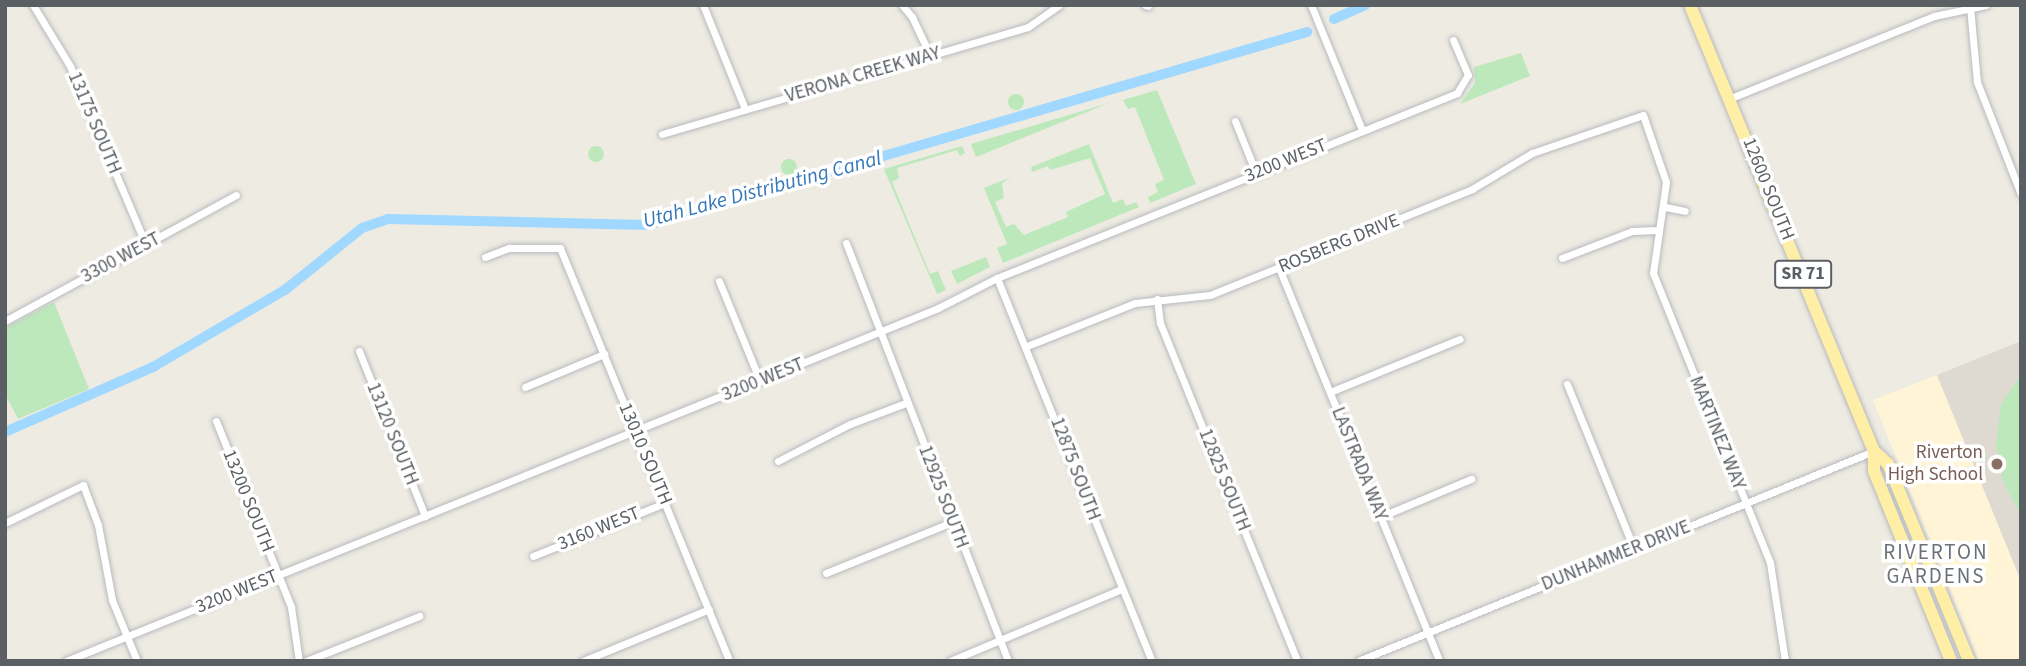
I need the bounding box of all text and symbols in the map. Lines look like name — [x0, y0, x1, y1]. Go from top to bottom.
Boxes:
street label: VERONA CREEK WAY — [783, 42, 943, 108]
street label: 13175 SOUTH — [62, 69, 126, 177]
street label: 3200 WEST — [1242, 134, 1330, 188]
street label: 12600 SOUTH — [1737, 134, 1799, 244]
water label: Utah Lake Distributing Canal — [640, 145, 884, 233]
street label: ROSBERG DRIVE — [1275, 209, 1403, 279]
street label: 3300 WEST — [77, 228, 165, 288]
road number: SR 71 — [1773, 260, 1833, 288]
street label: 3200 WEST — [719, 353, 807, 407]
street label: MARTINEZ WAY — [1684, 373, 1750, 493]
street label: 13120 SOUTH — [361, 379, 423, 489]
street label: 13010 SOUTH — [613, 400, 677, 508]
street label: LASTRADA WAY — [1326, 404, 1392, 524]
street label: 12875 SOUTH — [1045, 414, 1105, 524]
street label: 12825 SOUTH — [1193, 425, 1255, 535]
street label: 12925 SOUTH — [913, 442, 973, 552]
place label: Riverton High School — [1888, 442, 1983, 486]
street label: 13200 SOUTH — [217, 446, 279, 556]
marker: Riverton High School — [1989, 456, 2005, 472]
street label: 3160 WEST — [555, 502, 643, 556]
street label: DUNHAMMER DRIVE — [1538, 516, 1694, 596]
district label: RIVERTON GARDENS — [1884, 539, 1988, 589]
street label: 3200 WEST — [193, 565, 281, 619]

